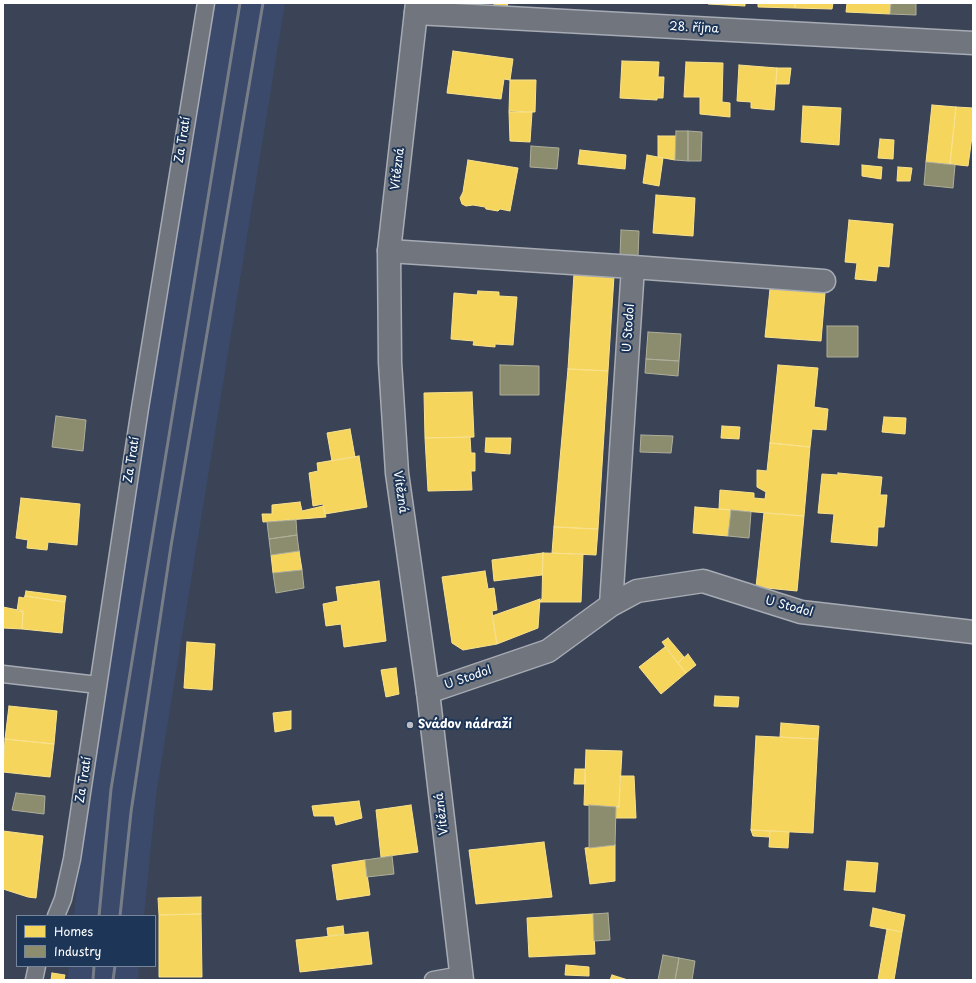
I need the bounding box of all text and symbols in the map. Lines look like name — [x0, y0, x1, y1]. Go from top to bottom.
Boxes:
street label: 28. října — [669, 20, 719, 36]
street label: Za Tratí — [172, 116, 194, 164]
street label: Vítězná — [388, 147, 408, 191]
street label: U Stodol — [620, 303, 638, 353]
street label: Za Tratí — [121, 436, 143, 484]
street label: Vítězná — [390, 470, 410, 514]
street label: U Stodol — [764, 594, 814, 620]
street label: U Stodol — [443, 663, 493, 693]
place label: Svádov nádraží — [418, 718, 512, 732]
marker: Svádov nádraží — [405, 720, 415, 730]
street label: Za Tratí — [73, 756, 95, 804]
street label: Vítězná — [432, 792, 452, 836]
legend — [16, 915, 156, 967]
text: Homes — [54, 922, 93, 940]
text: Industry — [54, 942, 101, 960]

